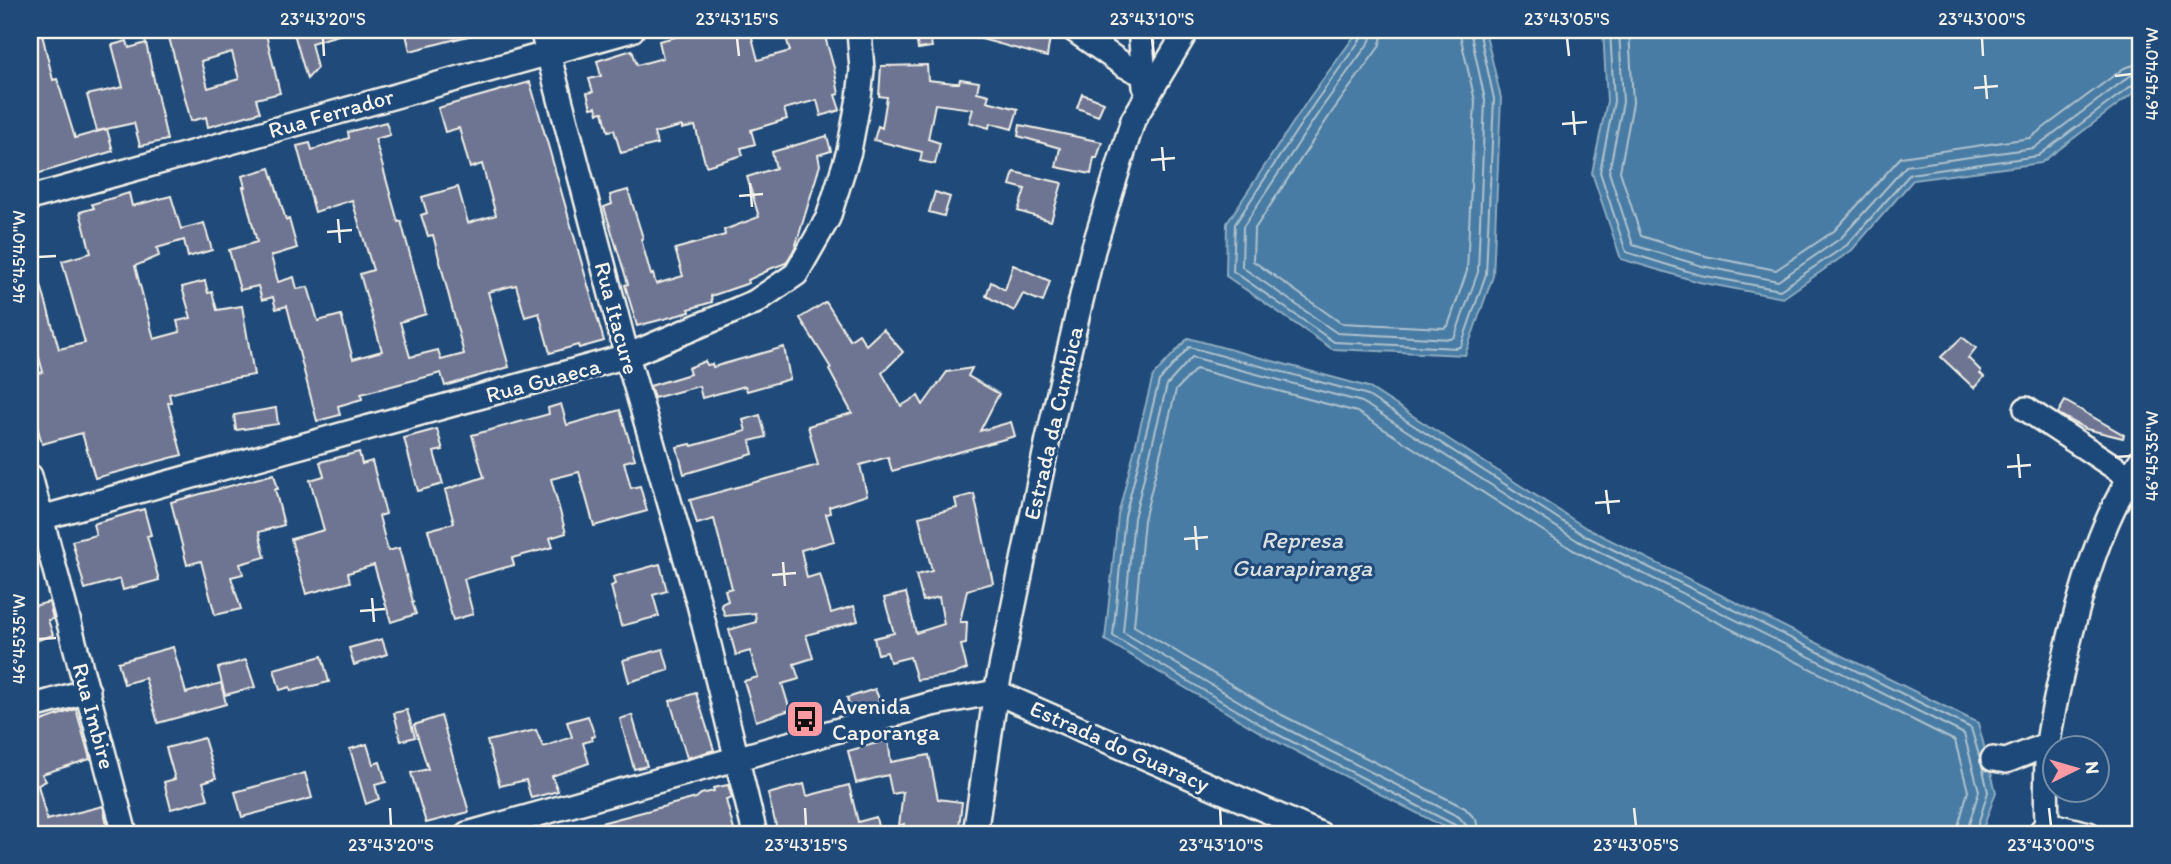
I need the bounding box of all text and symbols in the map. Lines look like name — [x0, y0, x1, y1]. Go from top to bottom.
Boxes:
text: 23°43'20"S — [280, 8, 366, 30]
text: 23°43'15"S — [695, 8, 779, 30]
text: 23°43'10"S — [1110, 8, 1194, 30]
text: 23°43'05"S — [1524, 8, 1610, 30]
text: 23°43'00"S — [1938, 8, 2026, 30]
text: 46°45'40"W — [2141, 27, 2163, 121]
street label: Rua Ferrador — [265, 82, 397, 144]
text: 46°45'40"W — [8, 210, 30, 304]
street label: Rua Itacure — [589, 259, 645, 377]
street label: Estrada da Cumbica — [1017, 323, 1089, 523]
street label: Rua Guaeca — [483, 351, 603, 409]
text: 46°45'35"W — [2141, 411, 2163, 501]
water label: Represa Guarapiranga — [1231, 525, 1373, 582]
text: 46°45'35"W — [8, 594, 30, 684]
street label: Rua Imbire — [66, 660, 122, 772]
place label: Avenida Caporanga — [832, 692, 940, 746]
street label: Estrada do Guaracy — [1026, 694, 1214, 798]
bus stop icon: Avenida Caporanga — [784, 698, 826, 740]
north arrow — [2042, 734, 2112, 804]
text: N — [2080, 760, 2104, 775]
text: 23°43'20"S — [348, 834, 434, 856]
text: 23°43'15"S — [764, 834, 848, 856]
text: 23°43'10"S — [1179, 834, 1263, 856]
text: 23°43'05"S — [1593, 834, 1679, 856]
text: 23°43'00"S — [2007, 834, 2095, 856]

